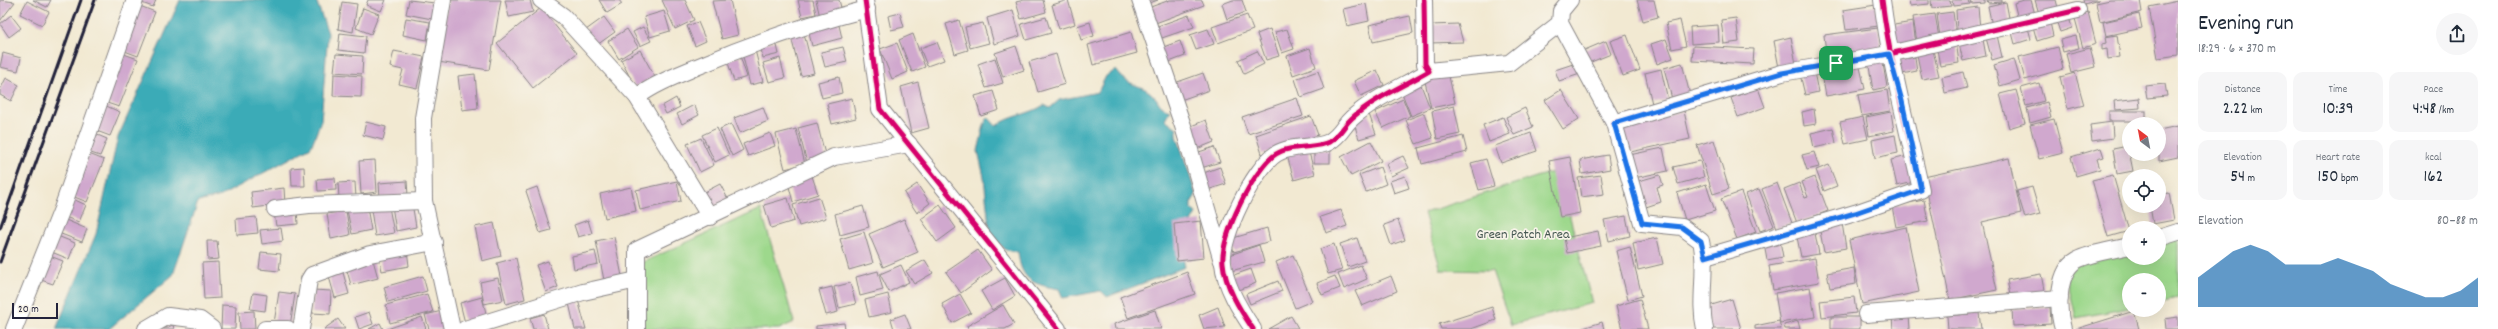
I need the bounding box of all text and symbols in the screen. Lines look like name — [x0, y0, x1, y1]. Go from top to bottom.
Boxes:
text: Evening run — [2198, 9, 2294, 40]
button: share — [2436, 13, 2478, 55]
text: 18:29 · 6 × 370 m — [2198, 40, 2276, 59]
pin — [1819, 46, 1853, 80]
icon: arrive — [1825, 52, 1847, 74]
text: Distance — [2225, 82, 2261, 98]
text: Time — [2329, 82, 2347, 98]
text: Pace — [2424, 82, 2443, 98]
text: 2.22 — [2223, 98, 2248, 122]
text: 10:39 — [2322, 98, 2354, 122]
text: 4:48 — [2413, 98, 2436, 122]
text: km — [2248, 103, 2263, 119]
text: /km — [2436, 103, 2454, 119]
north arrow — [2122, 117, 2166, 161]
map controls — [2122, 117, 2166, 317]
text: Elevation — [2224, 150, 2262, 166]
text: Heart rate — [2316, 150, 2360, 166]
text: kcal — [2425, 150, 2442, 166]
text: 54 — [2230, 166, 2245, 190]
text: 150 — [2318, 166, 2338, 190]
text: 162 — [2424, 166, 2443, 190]
button: locate — [2122, 169, 2166, 213]
text: m — [2245, 171, 2255, 187]
text: bpm — [2338, 171, 2358, 187]
text: Elevation — [2198, 212, 2243, 231]
text: 80–88 m — [2437, 212, 2478, 231]
button: + — [2122, 221, 2166, 265]
park label: Green Patch Area — [1476, 225, 1570, 245]
button: − — [2122, 273, 2166, 317]
scale bar — [12, 301, 58, 320]
text: 20 m — [18, 302, 39, 318]

